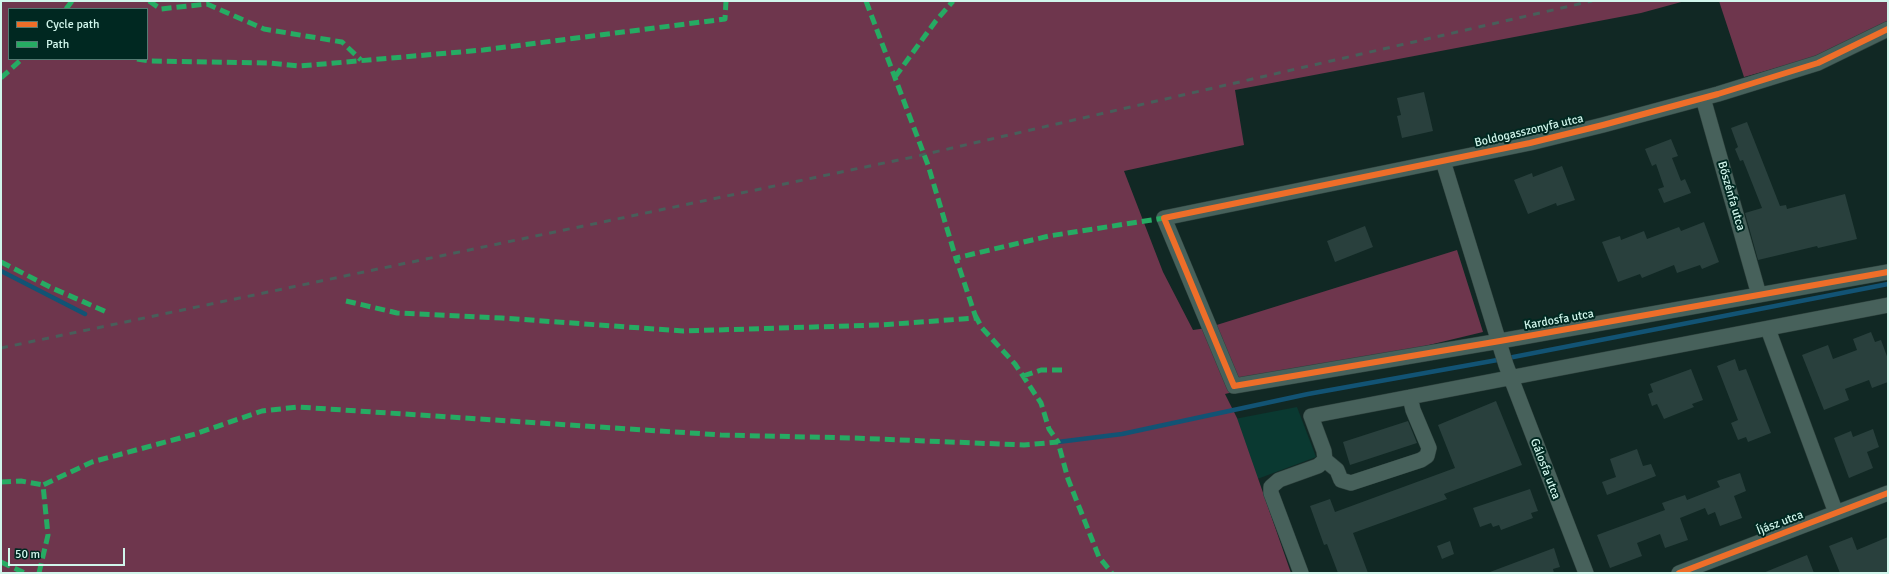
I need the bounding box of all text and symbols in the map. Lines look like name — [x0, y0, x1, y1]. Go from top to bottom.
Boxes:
legend — [8, 8, 148, 60]
text: Cycle path — [46, 17, 99, 32]
text: Path — [46, 37, 69, 52]
street label: Boldogasszonyfa utca — [1473, 111, 1585, 151]
street label: Bőszénfa utca — [1714, 160, 1748, 232]
street label: Kardosfa utca — [1523, 307, 1595, 333]
street label: Gálosfa utca — [1527, 437, 1563, 501]
street label: Íjász utca — [1755, 508, 1805, 538]
scale bar — [10, 540, 127, 566]
text: 50 m — [15, 547, 40, 562]

